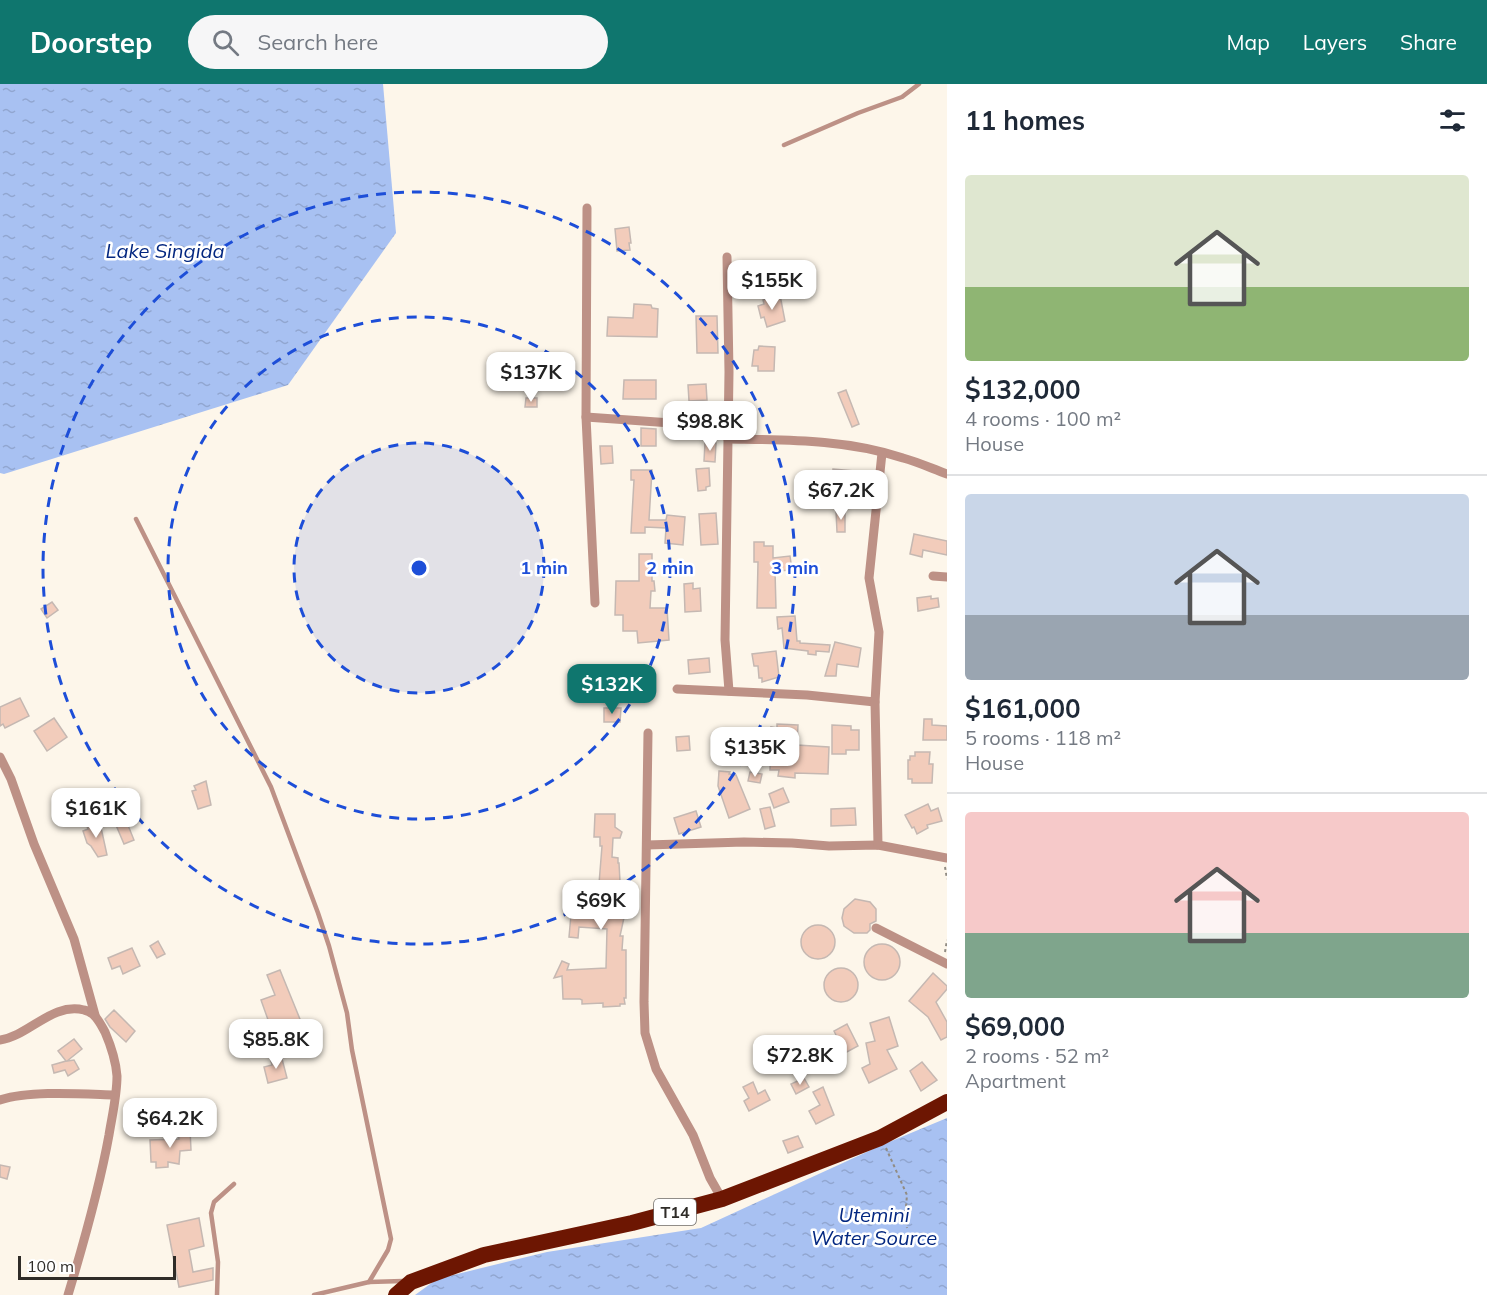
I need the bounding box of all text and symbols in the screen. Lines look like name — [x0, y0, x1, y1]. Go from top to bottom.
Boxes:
search box — [188, 15, 608, 69]
text: Doorstep — [30, 25, 152, 60]
icon: search — [209, 26, 242, 59]
text: Search here — [257, 28, 378, 56]
text: Map — [1227, 29, 1270, 55]
text: Layers — [1303, 29, 1367, 55]
text: Share — [1400, 29, 1457, 55]
text: 11 homes — [965, 104, 1085, 137]
icon: filters — [1436, 104, 1469, 137]
icon: home — [1163, 214, 1271, 322]
water label: Lake Singida — [106, 238, 224, 263]
pin: $155K — [730, 260, 814, 311]
text: $155K — [741, 267, 803, 292]
pin: $137K — [489, 352, 573, 403]
text: $137K — [500, 359, 562, 384]
text: $132,000 — [965, 373, 1081, 406]
pin: $98.8K — [661, 401, 759, 452]
text: 4 rooms · 100 m² — [965, 406, 1121, 431]
text: $98.8K — [677, 408, 743, 433]
text: House — [965, 431, 1024, 456]
pin: $67.2K — [792, 470, 890, 521]
text: $67.2K — [808, 477, 874, 502]
icon: home — [1163, 533, 1271, 641]
text: 1 min — [520, 556, 568, 579]
text: 2 min — [646, 556, 694, 579]
text: 3 min — [771, 556, 819, 579]
centre of rings — [409, 558, 429, 578]
pin: $132K — [570, 664, 654, 715]
text: $132K — [581, 671, 643, 696]
text: $161,000 — [965, 692, 1081, 725]
text: 5 rooms · 118 m² — [965, 725, 1121, 750]
pin: $135K — [713, 727, 797, 778]
text: $135K — [724, 734, 786, 759]
text: House — [965, 750, 1024, 775]
pin: $161K — [54, 788, 138, 839]
text: $161K — [65, 795, 127, 820]
icon: home — [1163, 851, 1271, 959]
pin: $69K — [565, 880, 637, 931]
text: $69K — [576, 887, 626, 912]
text: $69,000 — [965, 1010, 1065, 1043]
pin: $85.8K — [227, 1019, 325, 1070]
text: $85.8K — [243, 1026, 309, 1051]
pin: $72.8K — [751, 1035, 849, 1086]
text: $72.8K — [767, 1042, 833, 1067]
text: 2 rooms · 52 m² — [965, 1043, 1109, 1068]
text: Apartment — [965, 1068, 1066, 1093]
pin: $64.2K — [121, 1098, 219, 1149]
text: $64.2K — [137, 1105, 203, 1130]
road number: T14 — [654, 1199, 696, 1225]
water label: Utemini Water Source — [811, 1202, 937, 1250]
scale bar — [18, 1253, 176, 1280]
text: 100 m — [27, 1256, 74, 1276]

